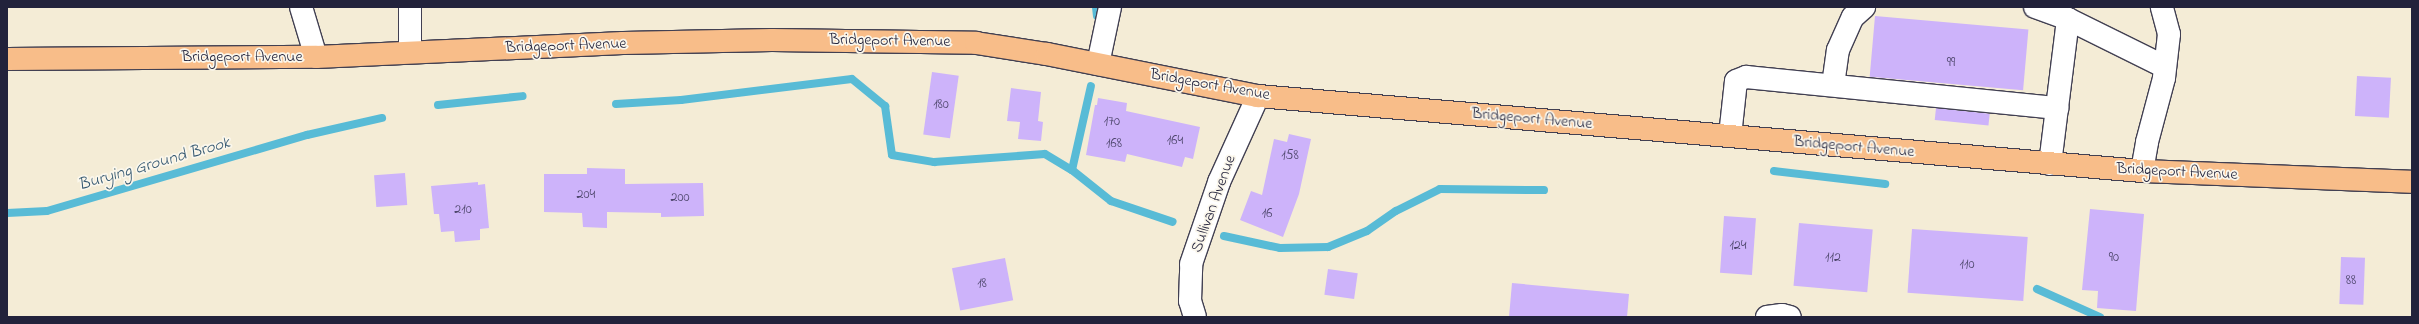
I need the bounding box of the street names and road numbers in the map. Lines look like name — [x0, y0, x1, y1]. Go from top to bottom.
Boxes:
street label: Bridgeport Avenue — [829, 30, 951, 52]
street label: Bridgeport Avenue — [505, 34, 627, 58]
street label: Bridgeport Avenue — [181, 47, 303, 67]
street label: Bridgeport Avenue — [1149, 65, 1271, 105]
street label: Bridgeport Avenue — [1471, 104, 1593, 134]
street label: Bridgeport Avenue — [1793, 132, 1915, 162]
street label: Sullivan Avenue — [1188, 153, 1240, 255]
street label: Bridgeport Avenue — [2116, 159, 2238, 185]

